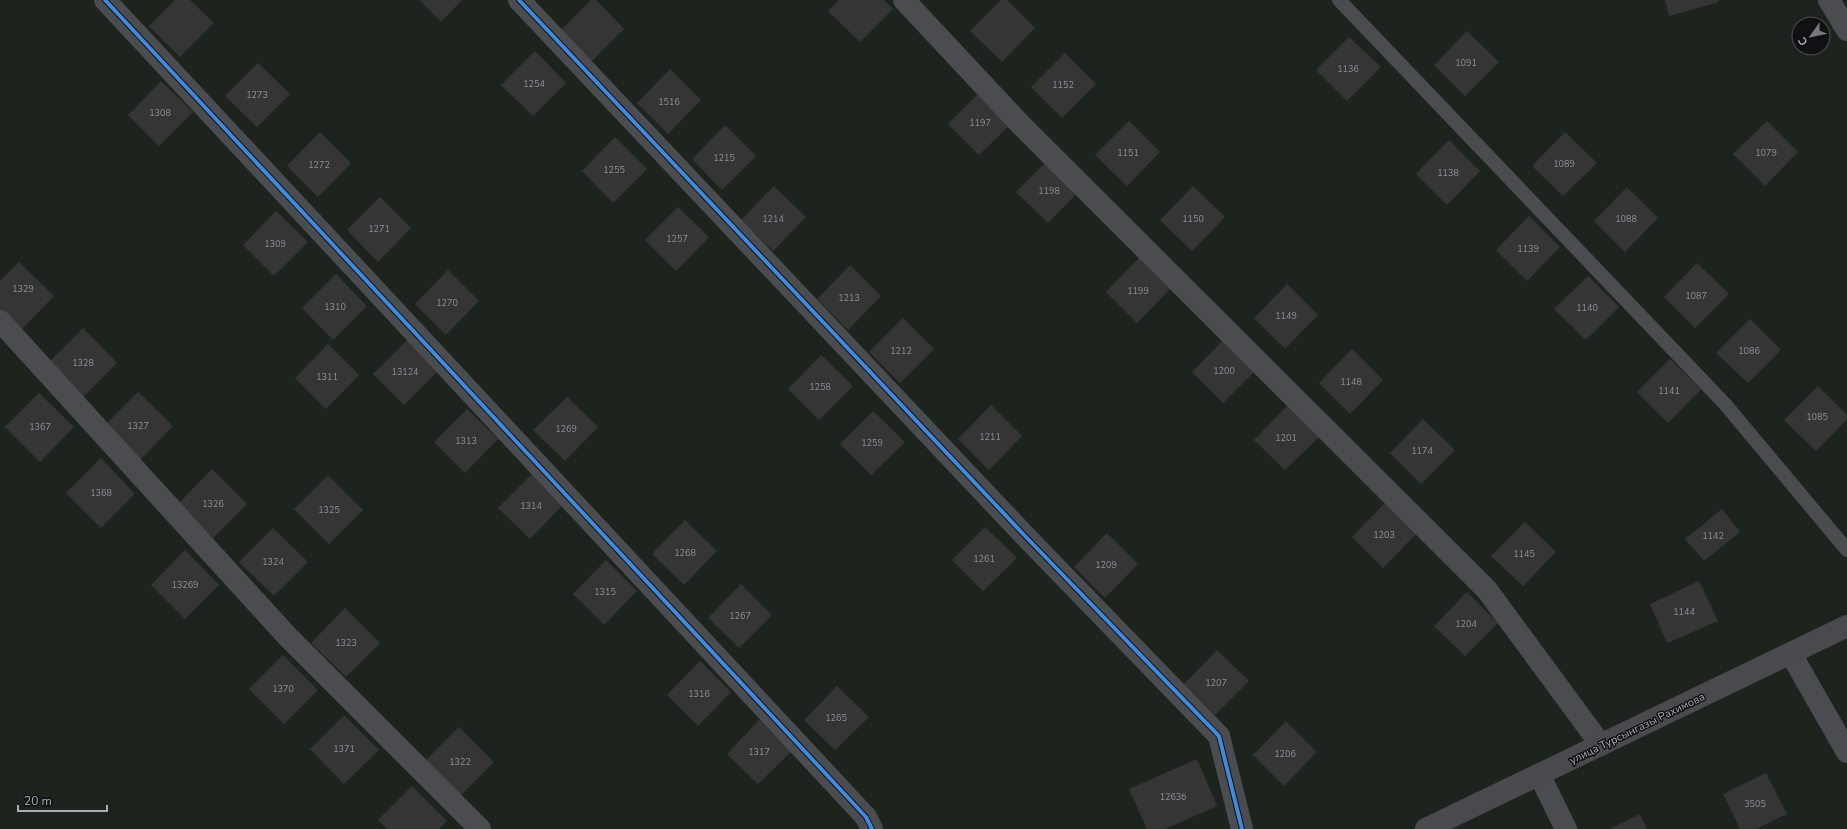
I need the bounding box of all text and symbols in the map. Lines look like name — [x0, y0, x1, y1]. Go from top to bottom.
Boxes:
north arrow — [1791, 16, 1831, 56]
text: С — [1794, 34, 1811, 48]
house number: 1091 — [1455, 57, 1477, 69]
house number: 1136 — [1337, 63, 1359, 75]
house number: 1254 — [523, 78, 545, 90]
house number: 1152 — [1052, 79, 1074, 91]
house number: 1273 — [246, 89, 268, 101]
house number: 1516 — [658, 96, 680, 108]
house number: 1308 — [149, 107, 171, 119]
house number: 1197 — [969, 117, 991, 129]
house number: 1151 — [1117, 147, 1139, 159]
house number: 1079 — [1755, 147, 1777, 159]
house number: 1215 — [713, 152, 735, 164]
house number: 1089 — [1553, 158, 1575, 170]
house number: 1272 — [308, 159, 330, 171]
house number: 1255 — [603, 164, 625, 176]
house number: 1138 — [1437, 167, 1459, 179]
house number: 1198 — [1038, 185, 1060, 197]
house number: 1214 — [762, 213, 784, 225]
house number: 1150 — [1182, 213, 1204, 225]
house number: 1088 — [1615, 213, 1637, 225]
house number: 1271 — [368, 223, 390, 235]
house number: 1257 — [666, 233, 688, 245]
house number: 1309 — [264, 238, 286, 250]
house number: 1139 — [1517, 243, 1539, 255]
house number: 1329 — [12, 283, 34, 295]
house number: 1199 — [1127, 285, 1149, 297]
house number: 1087 — [1685, 290, 1707, 302]
house number: 1213 — [838, 292, 860, 304]
house number: 1270 — [436, 297, 458, 309]
house number: 1310 — [324, 301, 346, 313]
house number: 1140 — [1576, 302, 1598, 314]
house number: 1149 — [1275, 310, 1297, 322]
house number: 1212 — [890, 345, 912, 357]
house number: 1086 — [1738, 345, 1760, 357]
house number: 1328 — [72, 357, 94, 369]
house number: 1200 — [1213, 365, 1235, 377]
house number: 13124 — [391, 366, 419, 378]
house number: 1311 — [316, 371, 338, 383]
house number: 1148 — [1340, 376, 1362, 388]
house number: 1258 — [809, 381, 831, 393]
house number: 1141 — [1658, 385, 1680, 397]
house number: 1085 — [1806, 411, 1828, 423]
house number: 1327 — [127, 420, 149, 432]
house number: 1367 — [29, 421, 51, 433]
house number: 1269 — [555, 423, 577, 435]
house number: 1211 — [979, 431, 1001, 443]
house number: 1201 — [1275, 432, 1297, 444]
house number: 1313 — [455, 435, 477, 447]
house number: 1259 — [861, 437, 883, 449]
house number: 1174 — [1411, 445, 1433, 457]
house number: 1368 — [90, 487, 112, 499]
house number: 1326 — [202, 498, 224, 510]
house number: 1314 — [520, 500, 542, 512]
house number: 1325 — [318, 504, 340, 516]
house number: 1203 — [1373, 529, 1395, 541]
house number: 1142 — [1702, 530, 1724, 542]
house number: 1268 — [674, 547, 696, 559]
house number: 1145 — [1513, 548, 1535, 560]
house number: 1261 — [973, 553, 995, 565]
house number: 1324 — [262, 556, 284, 568]
house number: 1209 — [1095, 559, 1117, 571]
house number: 13269 — [171, 579, 199, 591]
house number: 1315 — [594, 586, 616, 598]
house number: 1144 — [1673, 606, 1695, 618]
house number: 1267 — [729, 610, 751, 622]
house number: 1204 — [1455, 618, 1477, 630]
house number: 1323 — [335, 637, 357, 649]
house number: 1207 — [1205, 677, 1227, 689]
house number: 1370 — [272, 683, 294, 695]
house number: 1316 — [688, 688, 710, 700]
street label: улица Турсынгазы Рахимова — [1567, 689, 1707, 768]
house number: 1265 — [825, 712, 847, 724]
house number: 1371 — [333, 743, 355, 755]
house number: 1317 — [748, 746, 770, 758]
house number: 1206 — [1274, 748, 1296, 760]
house number: 1322 — [449, 756, 471, 768]
scale bar — [18, 787, 107, 813]
house number: 1263б — [1160, 791, 1186, 803]
text: 20 m — [24, 793, 52, 809]
house number: 3505 — [1744, 798, 1766, 810]

